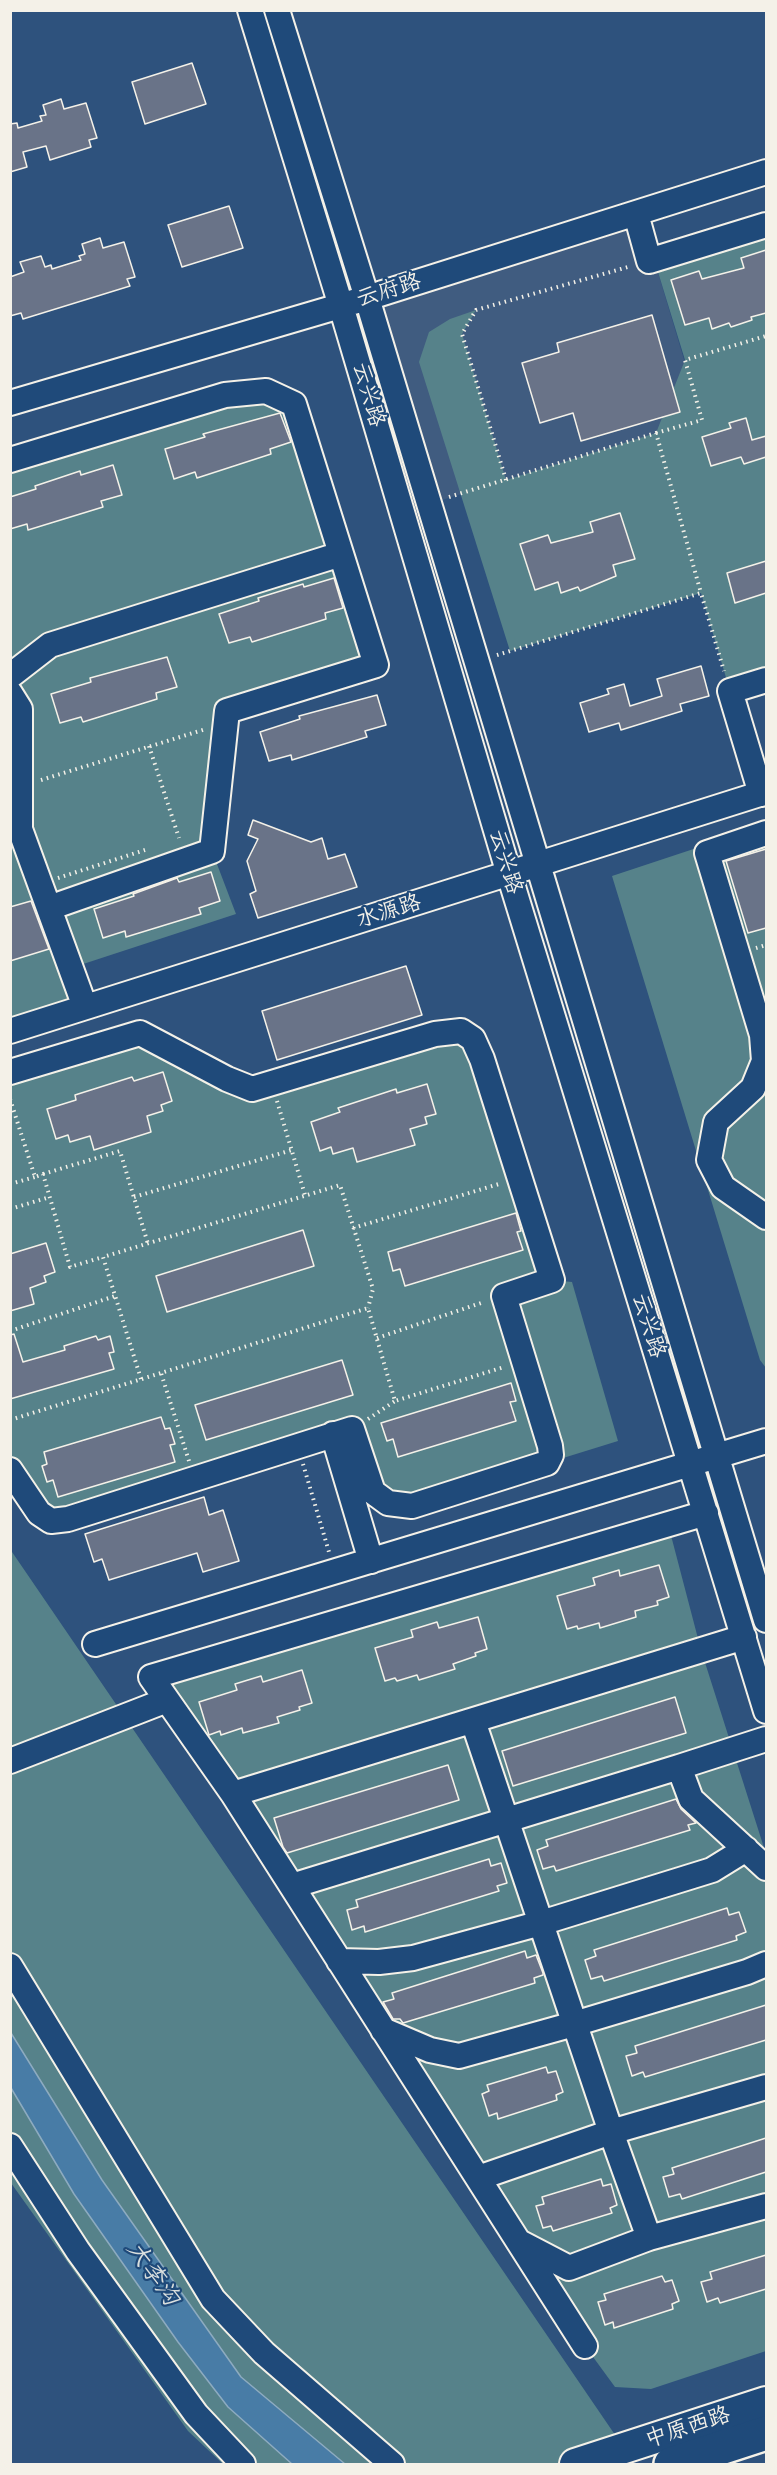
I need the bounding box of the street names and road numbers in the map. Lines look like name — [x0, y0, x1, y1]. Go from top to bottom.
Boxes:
street label: 云府路 — [354, 269, 424, 313]
street label: 云兴路 — [346, 360, 390, 430]
street label: 云兴路 — [483, 827, 527, 897]
street label: 水源路 — [354, 890, 424, 934]
street label: 云兴路 — [626, 1291, 670, 1361]
street label: 中原西路 — [642, 2402, 734, 2454]

